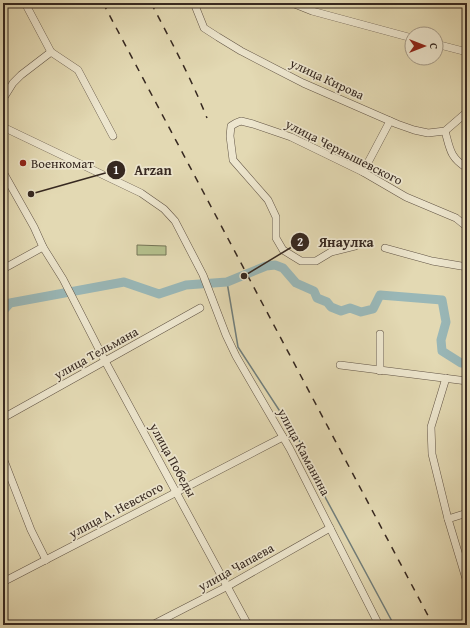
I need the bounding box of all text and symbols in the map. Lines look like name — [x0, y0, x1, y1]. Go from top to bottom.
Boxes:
north arrow — [404, 26, 444, 66]
text: С — [426, 43, 442, 49]
street label: улица Кирова — [286, 53, 368, 105]
street label: улица Чернышевского — [281, 114, 406, 190]
place label: Военкомат — [31, 154, 95, 173]
callout: Arzan — [106, 157, 179, 183]
marker: Военкомат — [18, 158, 28, 168]
text: Arzan — [134, 160, 172, 180]
text: 1 — [113, 161, 119, 178]
callout: Янаулка — [290, 229, 382, 255]
text: Янаулка — [317, 232, 374, 252]
text: 2 — [297, 233, 303, 250]
street label: улица Тельмана — [49, 322, 142, 385]
street label: улица Каманина — [272, 404, 335, 500]
street label: улица Победы — [144, 419, 201, 500]
street label: улица А. Невского — [65, 477, 167, 543]
street label: улица Чапаева — [194, 538, 278, 596]

